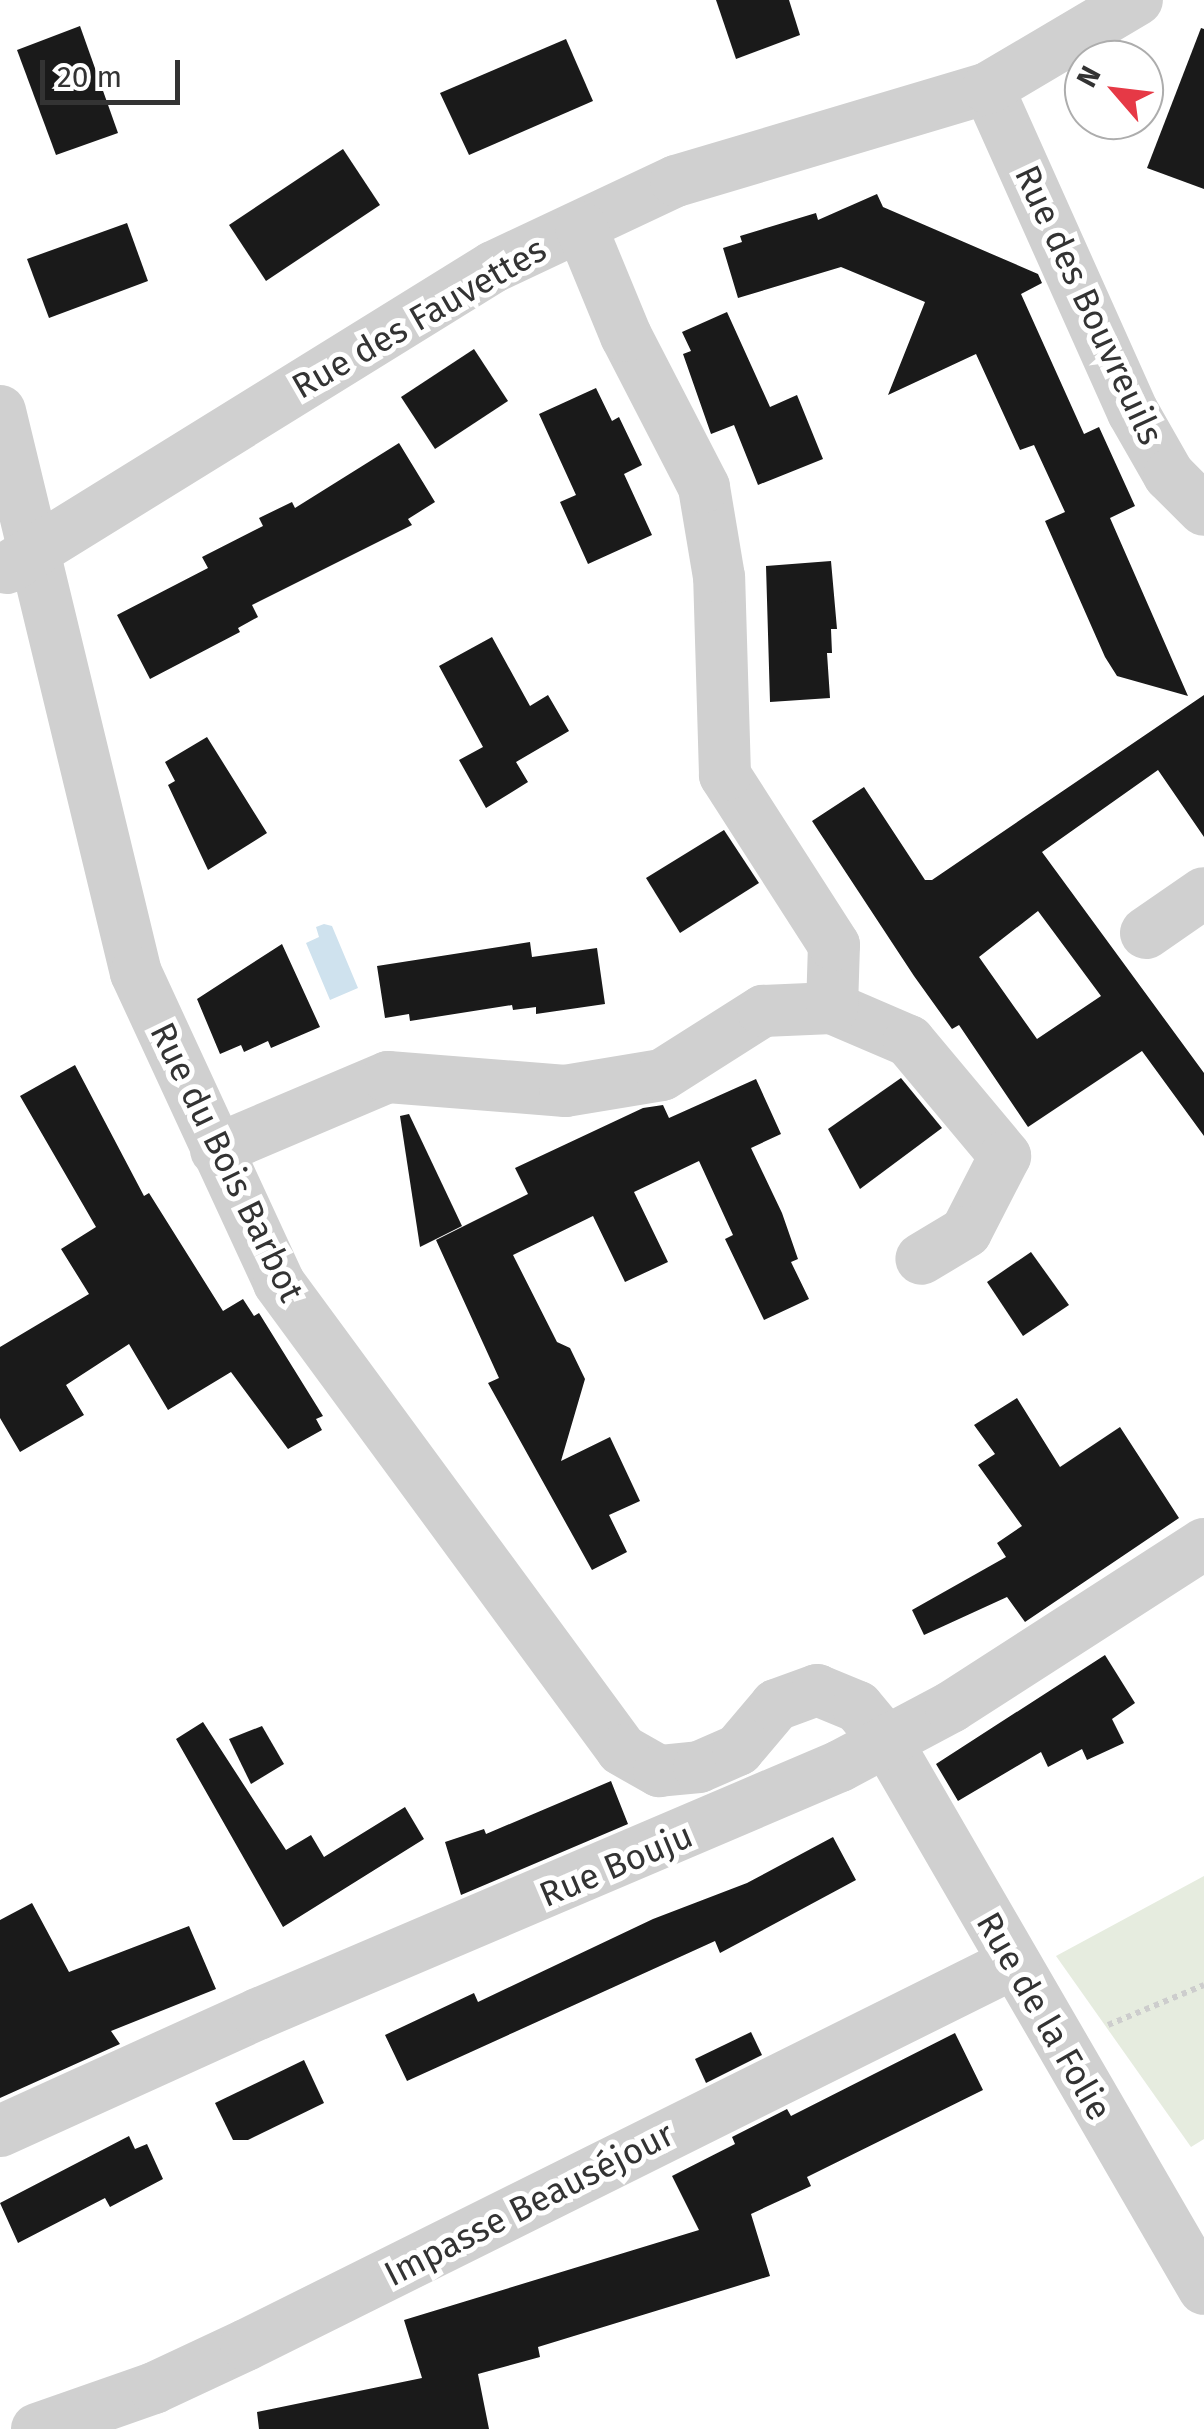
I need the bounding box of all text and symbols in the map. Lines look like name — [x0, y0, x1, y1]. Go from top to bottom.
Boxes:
scale bar — [45, 40, 185, 102]
north arrow — [1064, 40, 1164, 140]
text: 20 m — [57, 59, 122, 95]
text: N — [1070, 61, 1108, 93]
street label: Rue des Bouvreuils — [1006, 159, 1172, 451]
street label: Rue des Fauvettes — [285, 228, 553, 408]
street label: Rue du Bois Barbot — [141, 1016, 313, 1308]
street label: Rue Bouju — [533, 1814, 699, 1916]
street label: Rue de la Folie — [968, 1905, 1120, 2127]
street label: Impasse Beauséjour — [377, 2113, 681, 2295]

